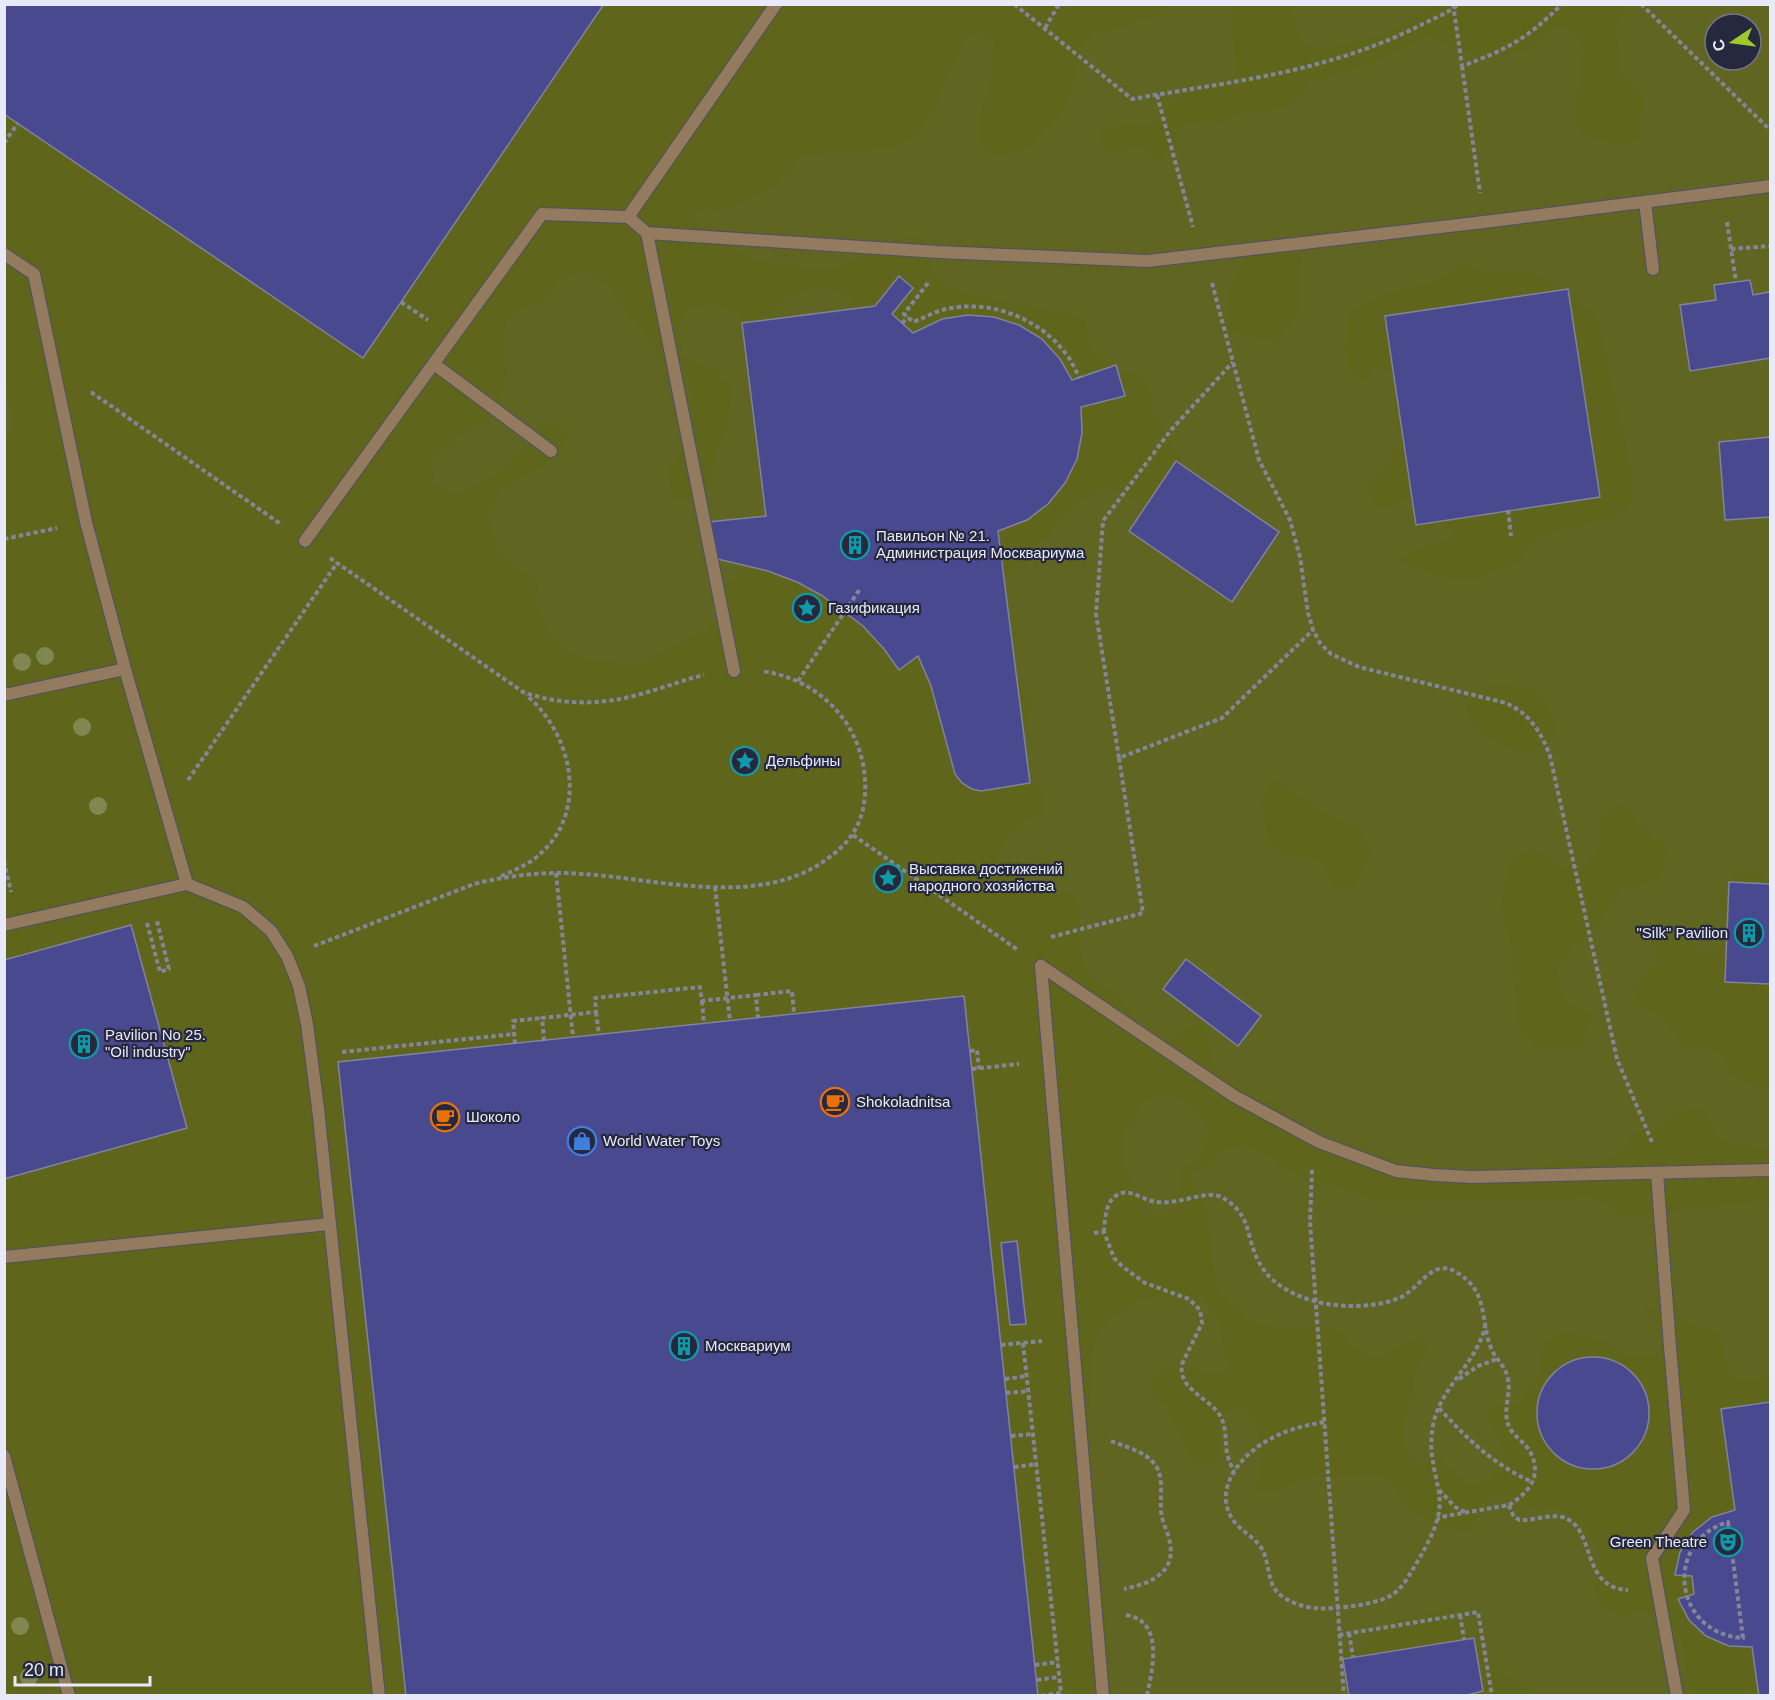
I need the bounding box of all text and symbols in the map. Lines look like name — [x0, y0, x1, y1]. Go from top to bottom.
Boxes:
north arrow — [1703, 12, 1763, 72]
text: С — [1709, 37, 1728, 53]
place label: Павильон № 21. Администрация Москвариума — [876, 527, 1085, 561]
building icon: Павильон № 21. Администрация Москвариума — [839, 529, 871, 561]
place icon: Газификация — [791, 592, 823, 624]
place label: Газификация — [828, 599, 920, 616]
place icon: Дельфины — [729, 745, 761, 777]
place label: Дельфины — [766, 752, 840, 769]
place label: Выставка достижений народного хозяйства — [909, 860, 1063, 894]
place icon: Выставка достижений народного хозяйства — [872, 862, 904, 894]
building icon: "Silk" Pavilion — [1733, 917, 1765, 949]
place label: "Silk" Pavilion — [1636, 924, 1728, 941]
place label: Pavilion No 25. "Oil industry" — [105, 1026, 206, 1060]
building icon: Pavilion No 25. "Oil industry" — [68, 1028, 100, 1060]
cafe icon: Shokoladnitsa — [819, 1086, 851, 1118]
place label: Shokoladnitsa — [856, 1093, 951, 1110]
cafe icon: Шоколо — [429, 1101, 461, 1133]
place label: Шоколо — [466, 1108, 520, 1125]
shop icon: World Water Toys — [566, 1125, 598, 1157]
place label: World Water Toys — [603, 1132, 720, 1149]
building icon: Москвариум — [668, 1330, 700, 1362]
place label: Москвариум — [705, 1337, 791, 1354]
theatre icon: Green Theatre — [1712, 1526, 1744, 1558]
place label: Green Theatre — [1610, 1533, 1707, 1550]
scale bar — [15, 1649, 150, 1687]
text: 20 m — [24, 1660, 64, 1680]

